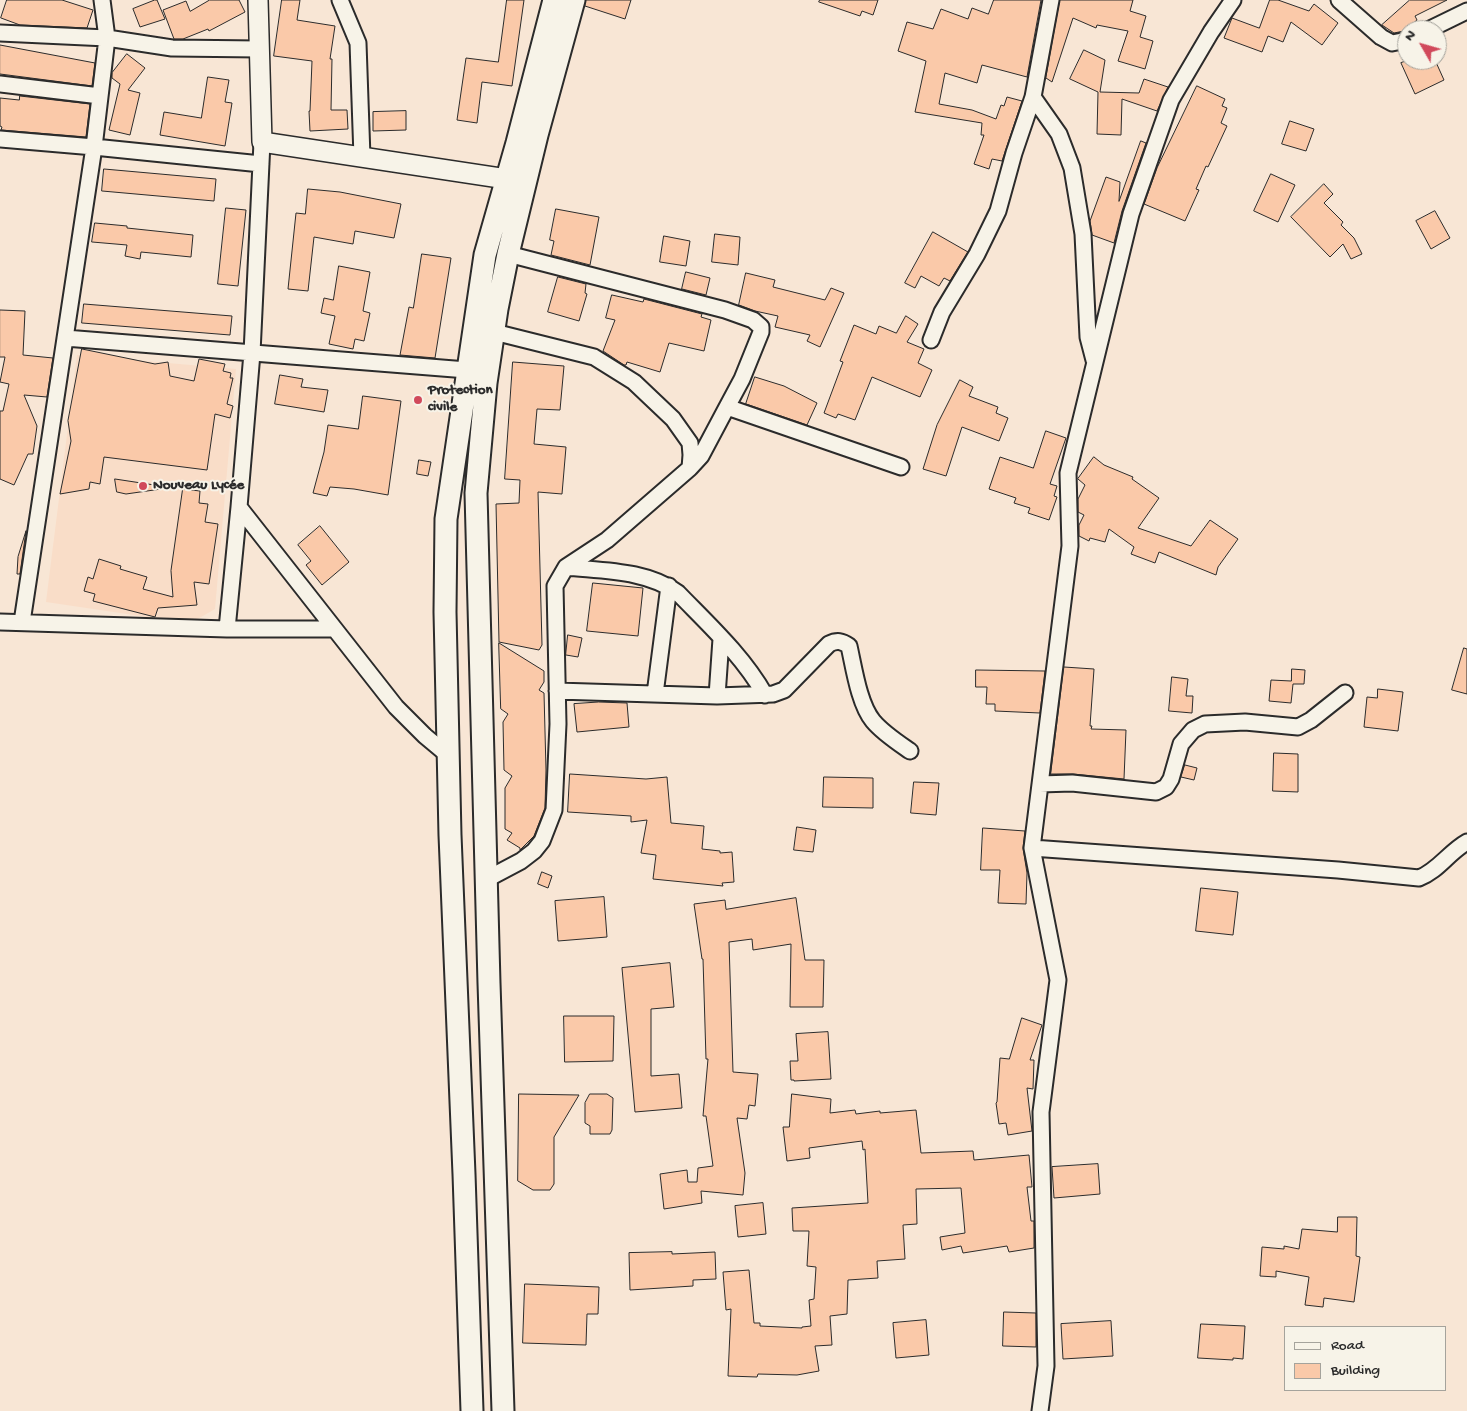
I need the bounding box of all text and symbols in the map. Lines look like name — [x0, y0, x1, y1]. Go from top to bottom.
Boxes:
north arrow — [1397, 20, 1447, 70]
text: N — [1401, 27, 1420, 45]
place label: Protection civile — [428, 382, 493, 417]
marker: Protection civile — [412, 394, 424, 406]
place label: Nouveau Lycée — [153, 477, 244, 495]
marker: Nouveau Lycée — [137, 480, 149, 492]
legend — [1284, 1326, 1447, 1391]
text: Road — [1331, 1337, 1364, 1355]
text: Building — [1331, 1362, 1380, 1380]

